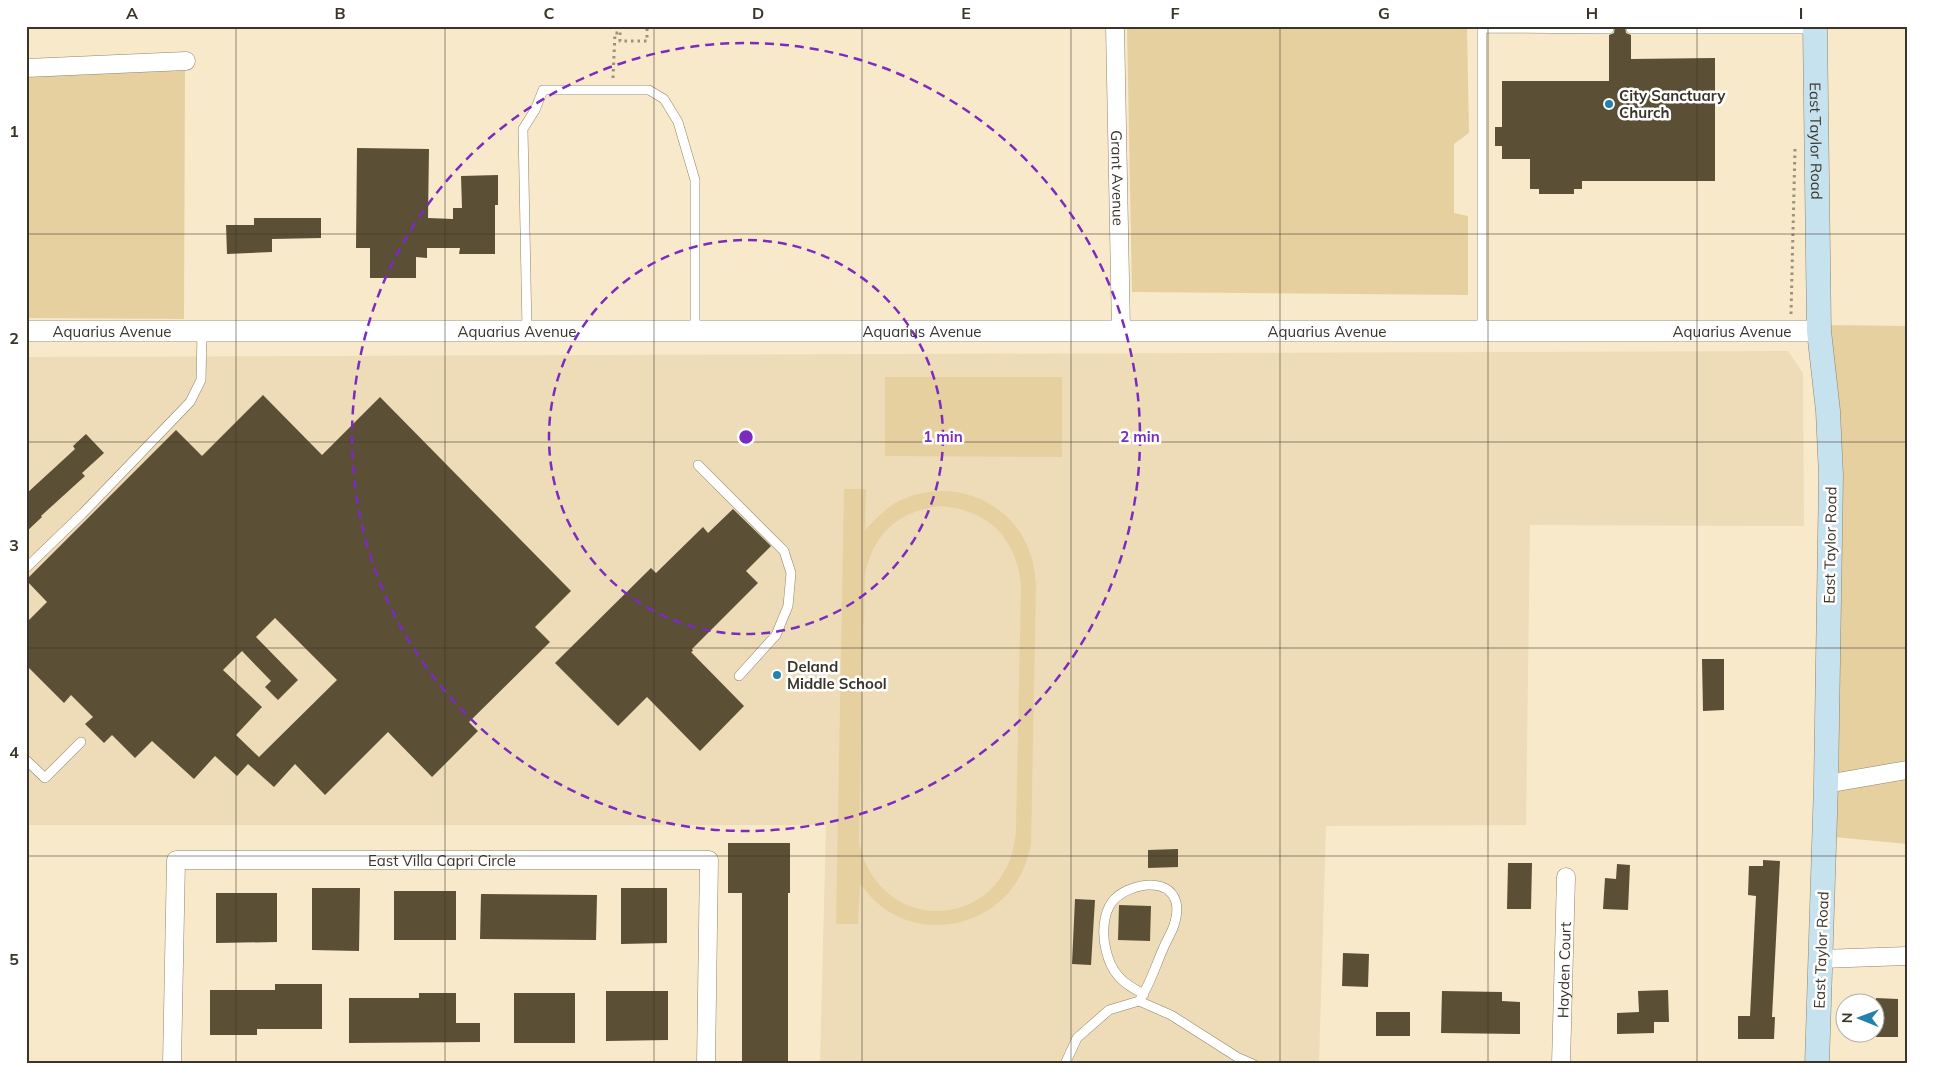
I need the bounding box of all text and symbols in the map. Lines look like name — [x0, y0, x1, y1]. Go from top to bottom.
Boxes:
text: A — [126, 3, 138, 23]
text: B — [334, 3, 346, 23]
text: C — [544, 3, 555, 23]
text: D — [752, 3, 764, 23]
text: E — [961, 3, 971, 23]
text: F — [1170, 3, 1180, 23]
text: G — [1378, 3, 1390, 23]
text: H — [1586, 3, 1598, 23]
text: I — [1799, 3, 1803, 23]
street label: East Taylor Road — [1806, 82, 1827, 200]
place label: City Sanctuary Church — [1619, 86, 1726, 122]
marker: City Sanctuary Church — [1603, 98, 1615, 110]
text: 1 — [9, 121, 19, 141]
street label: Grant Avenue — [1108, 130, 1128, 226]
street label: Aquarius Avenue — [53, 322, 172, 341]
street label: Aquarius Avenue — [458, 322, 577, 341]
street label: Aquarius Avenue — [863, 322, 981, 341]
street label: Aquarius Avenue — [1268, 322, 1387, 341]
street label: Aquarius Avenue — [1673, 322, 1792, 341]
text: 2 — [9, 328, 19, 348]
text: 1 min — [923, 427, 963, 446]
text: 2 min — [1120, 427, 1160, 446]
centre of rings — [737, 428, 755, 446]
street label: East Taylor Road — [1819, 486, 1841, 604]
text: 3 — [9, 535, 19, 555]
place label: Deland Middle School — [787, 657, 887, 693]
marker: Deland Middle School — [771, 669, 783, 681]
text: 4 — [9, 742, 19, 762]
street label: East Villa Capri Circle — [368, 851, 516, 870]
street label: East Taylor Road — [1809, 891, 1833, 1009]
street label: Hayden Court — [1553, 922, 1574, 1018]
text: 5 — [9, 949, 19, 969]
north arrow — [1836, 992, 1886, 1042]
text: N — [1838, 1012, 1856, 1023]

